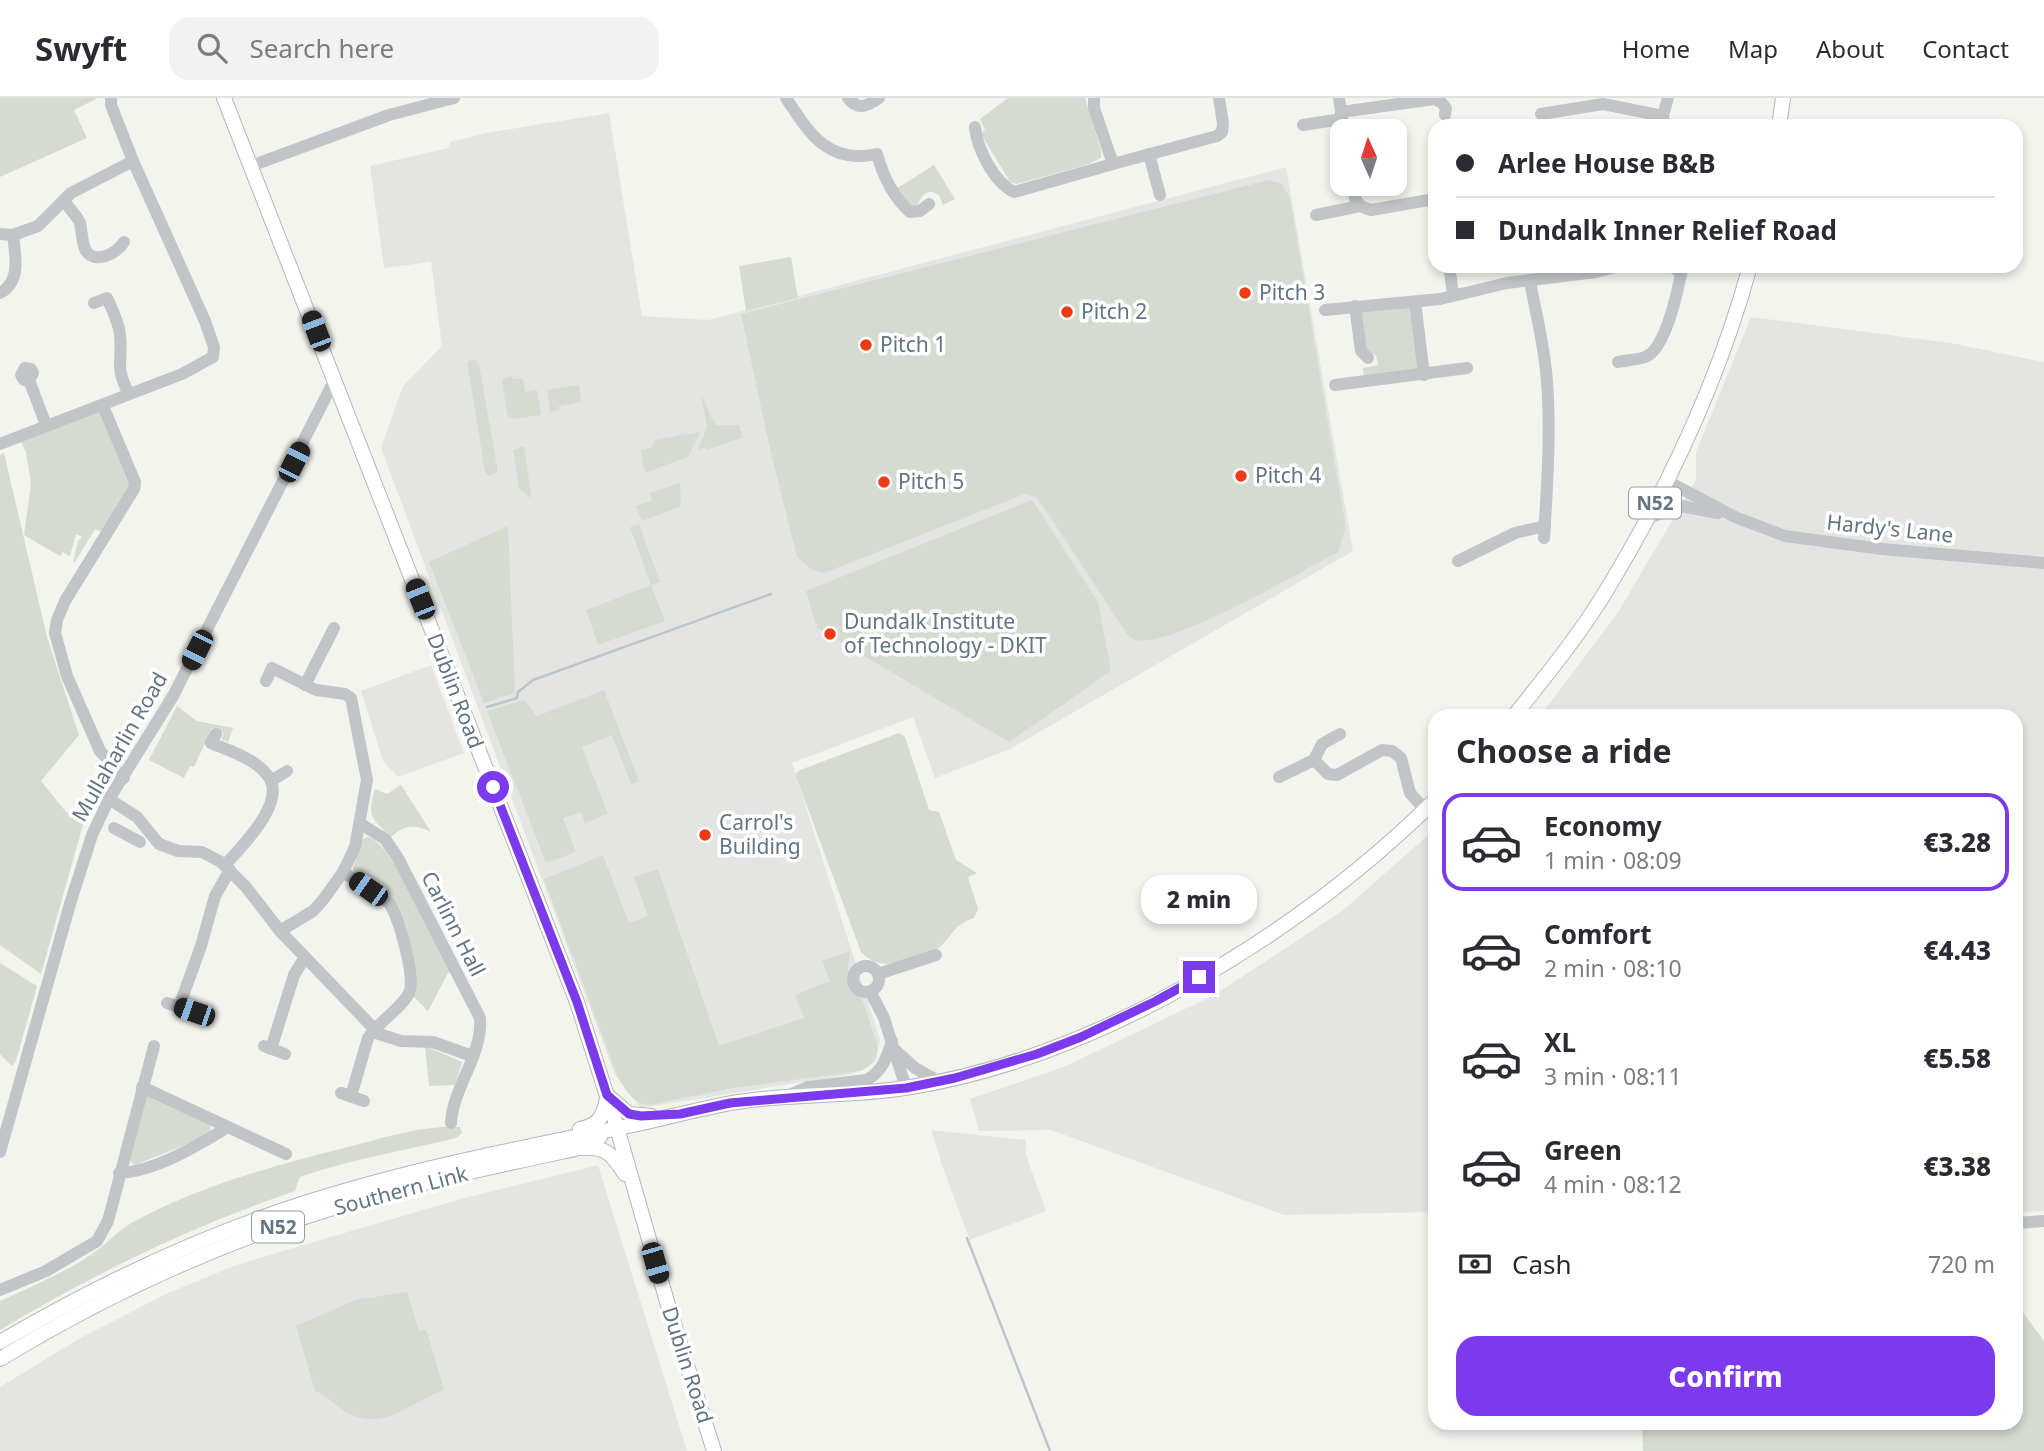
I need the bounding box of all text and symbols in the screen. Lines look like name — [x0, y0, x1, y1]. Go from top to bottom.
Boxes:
search box — [169, 17, 659, 80]
text: Swyft — [35, 26, 127, 71]
icon: search — [193, 29, 231, 67]
text: Search here — [249, 30, 394, 66]
text: Home — [1622, 32, 1690, 65]
text: Map — [1728, 32, 1778, 65]
text: About — [1816, 32, 1884, 65]
text: Contact — [1922, 32, 2009, 65]
north arrow — [1330, 119, 1407, 196]
map controls — [1330, 119, 1407, 196]
text: Arlee House B&B — [1498, 145, 1716, 181]
text: Dundalk Inner Relief Road — [1498, 212, 1837, 248]
place label: Pitch 3 — [1259, 278, 1325, 306]
marker: Pitch 3 — [1237, 285, 1253, 301]
place label: Pitch 2 — [1081, 297, 1147, 325]
marker: Pitch 2 — [1059, 304, 1075, 320]
car — [299, 308, 334, 354]
place label: Pitch 1 — [880, 330, 946, 358]
marker: Pitch 1 — [858, 337, 874, 353]
car — [276, 439, 313, 485]
place label: Pitch 4 — [1255, 461, 1321, 489]
place label: Pitch 5 — [898, 467, 964, 495]
marker: Pitch 4 — [1233, 468, 1249, 484]
marker: Pitch 5 — [876, 474, 892, 490]
road number: N52 — [1629, 488, 1681, 518]
street label: Hardy's Lane — [1825, 507, 1955, 549]
car — [403, 576, 438, 622]
place label: Dundalk Institute of Technology - DKIT — [844, 607, 1047, 659]
marker: Dundalk Institute of Technology - DKIT — [822, 626, 838, 642]
car — [179, 627, 216, 673]
street label: Dublin Road — [421, 629, 491, 752]
street label: Mullaharlin Road — [65, 667, 173, 826]
text: Choose a ride — [1456, 729, 1672, 772]
route start — [477, 771, 509, 803]
place label: Carrol's Building — [719, 808, 801, 860]
text: Economy — [1544, 808, 1662, 844]
icon: car — [1460, 811, 1523, 874]
text: €3.28 — [1923, 824, 1991, 860]
marker: Carrol's Building — [697, 827, 713, 843]
text: 1 min · 08:09 — [1544, 844, 1682, 876]
street label: Carlinn Hall — [416, 866, 492, 981]
car — [345, 868, 392, 910]
callout: 2 min — [1141, 876, 1257, 924]
text: 2 min — [1167, 883, 1231, 915]
text: Comfort — [1544, 916, 1652, 952]
icon: car — [1460, 919, 1523, 982]
text: €4.43 — [1923, 932, 1991, 968]
text: 2 min · 08:10 — [1544, 952, 1682, 984]
route end — [1183, 961, 1215, 993]
car — [171, 995, 218, 1029]
text: XL — [1544, 1024, 1576, 1060]
icon: car — [1460, 1027, 1523, 1090]
text: €5.58 — [1923, 1040, 1991, 1076]
text: 3 min · 08:11 — [1544, 1060, 1682, 1092]
text: Green — [1544, 1132, 1622, 1168]
icon: car — [1460, 1135, 1523, 1198]
text: €3.38 — [1923, 1148, 1991, 1184]
street label: Southern Link — [331, 1159, 471, 1221]
text: 4 min · 08:12 — [1544, 1168, 1682, 1200]
road number: N52 — [252, 1212, 304, 1242]
car — [640, 1240, 671, 1286]
icon: cash — [1456, 1245, 1494, 1283]
text: Cash — [1512, 1246, 1572, 1282]
text: 720 m — [1928, 1248, 1995, 1280]
street label: Dublin Road — [656, 1303, 720, 1427]
button: Confirm — [1456, 1336, 1995, 1416]

